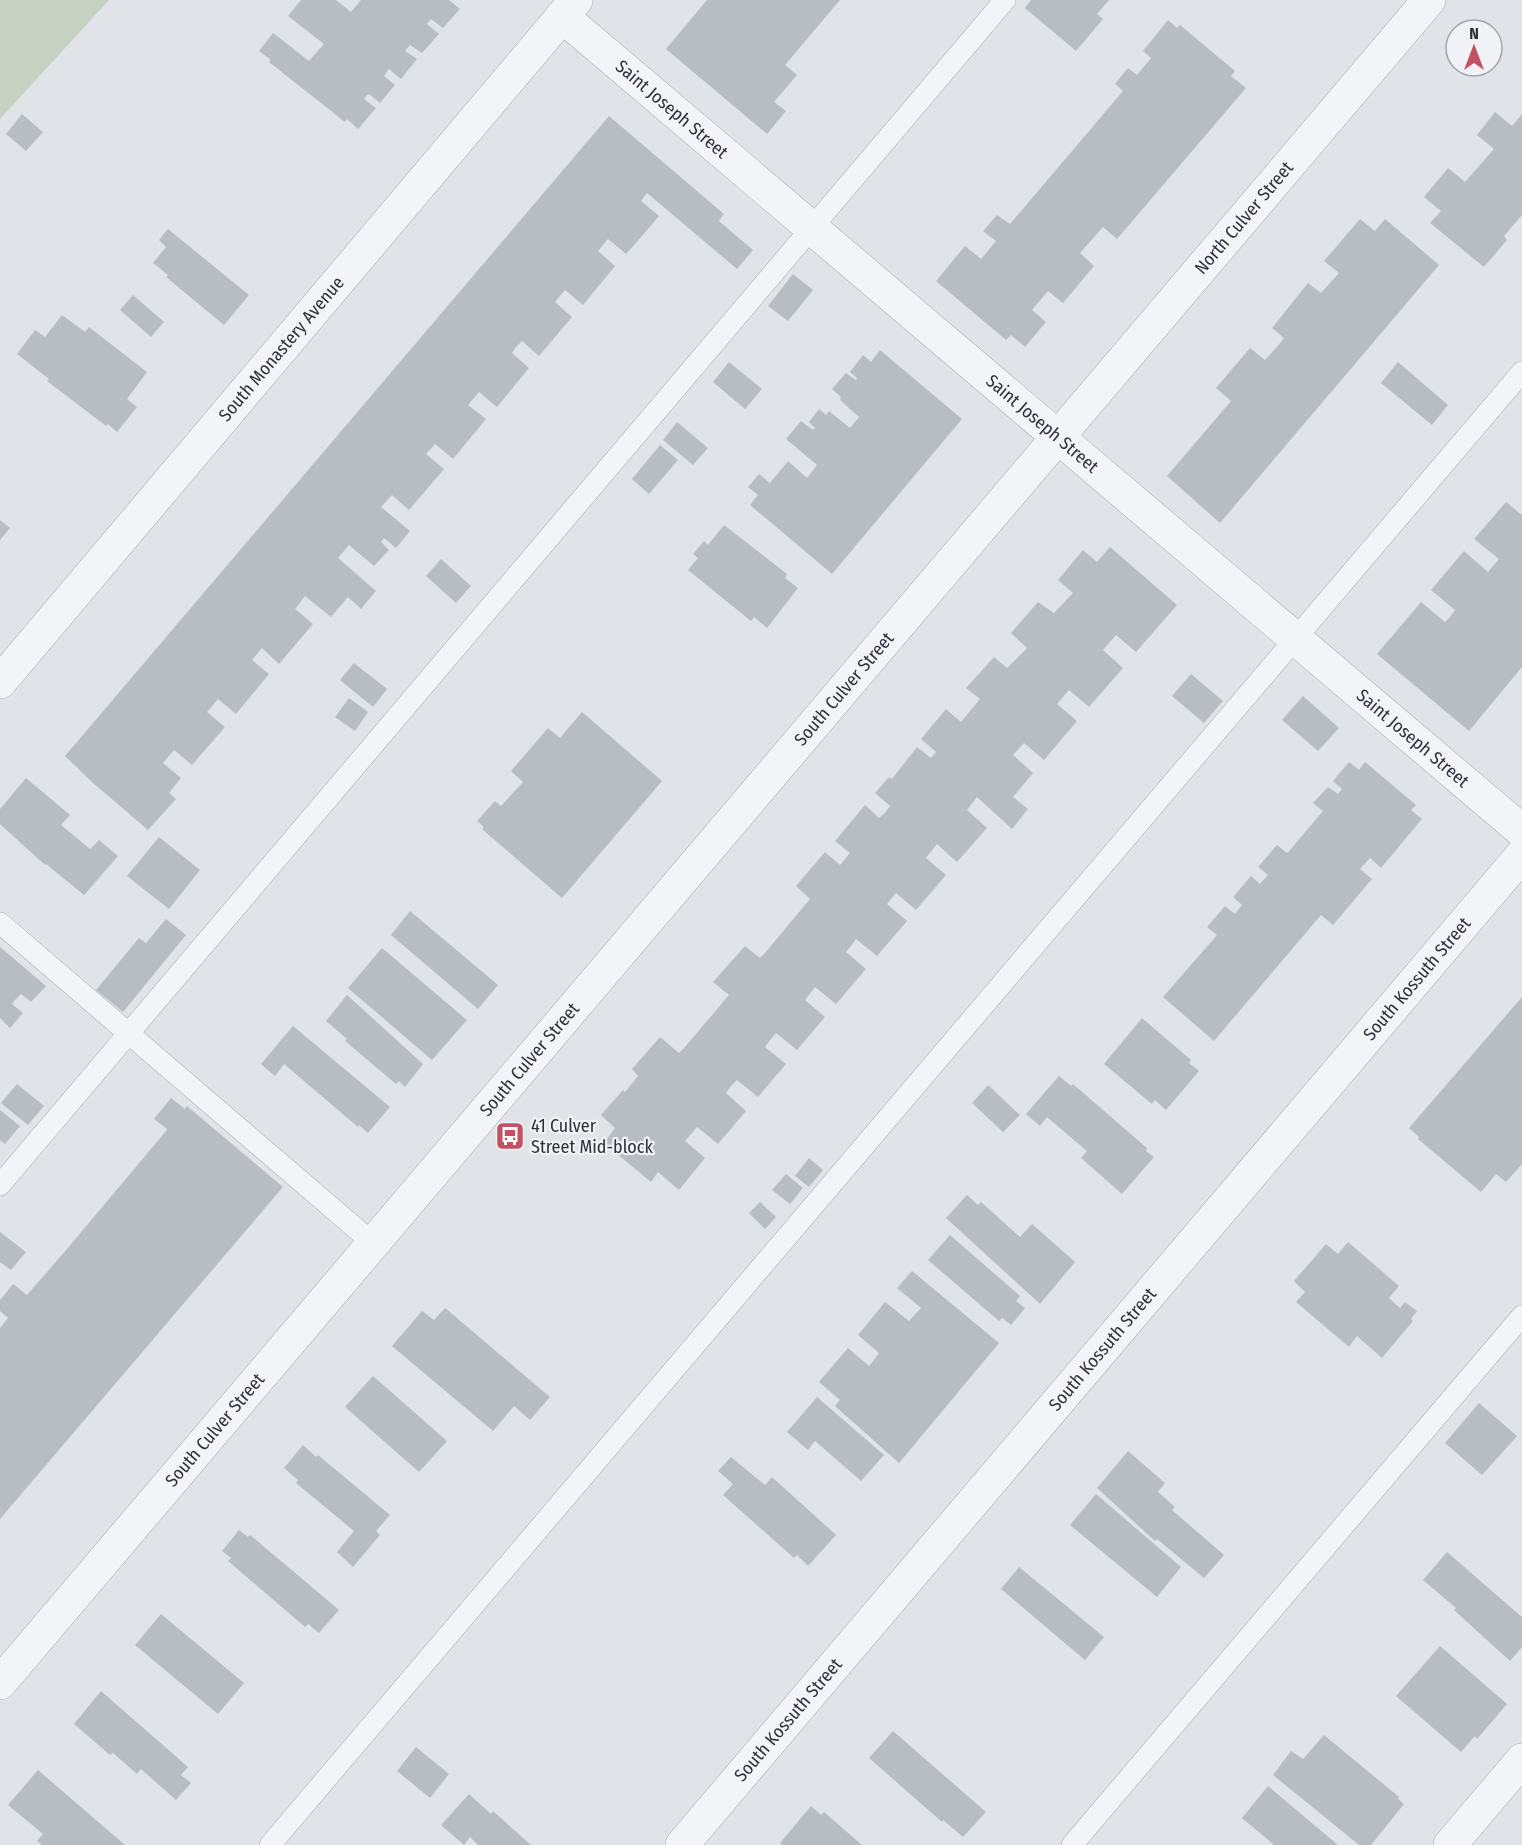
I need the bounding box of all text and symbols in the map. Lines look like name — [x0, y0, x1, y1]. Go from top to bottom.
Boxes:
north arrow — [1444, 18, 1504, 78]
text: N — [1469, 24, 1479, 43]
street label: Saint Joseph Street — [611, 55, 733, 163]
street label: North Culver Street — [1190, 157, 1298, 279]
street label: South Monastery Avenue — [214, 272, 349, 426]
street label: Saint Joseph Street — [982, 370, 1103, 478]
street label: South Culver Street — [790, 628, 898, 750]
street label: Saint Joseph Street — [1352, 684, 1474, 792]
street label: South Kossuth Street — [1359, 913, 1475, 1045]
street label: South Culver Street — [475, 998, 584, 1121]
place label: 41 Culver Street Mid-block — [531, 1115, 654, 1158]
bus stop icon: 41 Culver Street Mid-block — [494, 1120, 526, 1152]
street label: South Kossuth Street — [1044, 1283, 1161, 1415]
street label: South Culver Street — [161, 1369, 269, 1491]
street label: South Kossuth Street — [730, 1654, 847, 1786]

